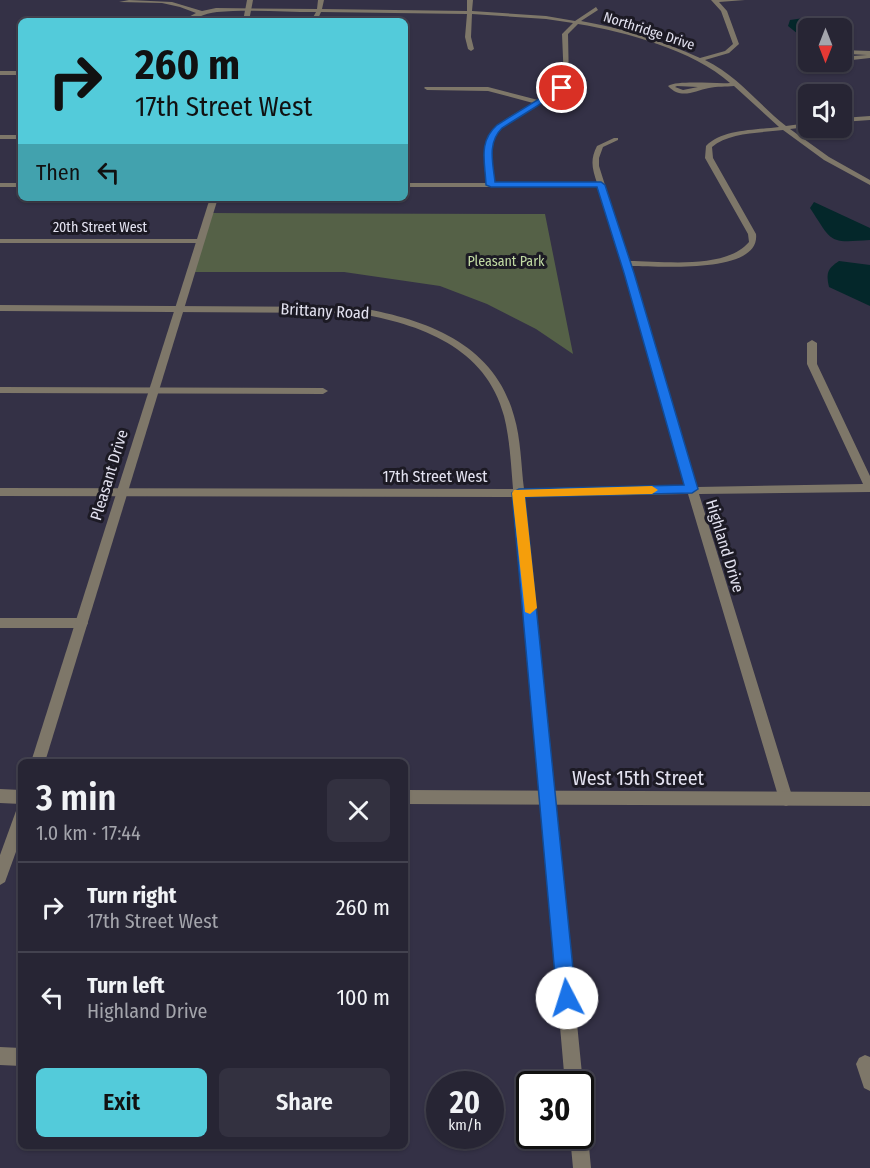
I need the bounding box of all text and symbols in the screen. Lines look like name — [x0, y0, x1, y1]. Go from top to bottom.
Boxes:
street label: Northridge Drive — [601, 8, 697, 54]
north arrow — [798, 18, 852, 72]
map controls — [798, 18, 852, 138]
text: 260 m — [135, 40, 240, 90]
icon: right — [36, 42, 114, 120]
pin — [536, 62, 587, 113]
icon: arrive — [545, 71, 578, 104]
button: sound — [798, 84, 852, 138]
text: 17th Street West — [135, 91, 312, 123]
icon: left — [92, 156, 125, 189]
text: Then — [36, 159, 80, 186]
street label: 20th Street West — [53, 219, 148, 236]
park label: Pleasant Park — [467, 253, 545, 270]
street label: Brittany Road — [280, 299, 370, 323]
street label: Pleasant Drive — [86, 427, 132, 523]
street label: 17th Street West — [382, 467, 488, 486]
street label: Highland Drive — [702, 497, 748, 595]
street label: West 15th Street — [572, 766, 705, 790]
text: 3 min — [36, 776, 116, 820]
button: close — [327, 779, 390, 842]
text: 1.0 km · 17:44 — [36, 821, 141, 845]
text: Turn right — [87, 882, 176, 909]
icon: right — [36, 891, 69, 924]
text: 260 m — [336, 894, 390, 921]
text: 17th Street West — [87, 909, 218, 933]
position arrow — [535, 966, 599, 1030]
text: Turn left — [87, 972, 165, 999]
icon: left — [36, 981, 69, 1014]
text: 100 m — [336, 984, 390, 1011]
text: Highland Drive — [87, 999, 207, 1023]
button: Exit — [36, 1068, 207, 1137]
button: Share — [219, 1068, 390, 1137]
speed limit sign: 30 — [516, 1071, 594, 1149]
text: 20 — [450, 1085, 480, 1121]
text: km/h — [448, 1116, 482, 1134]

